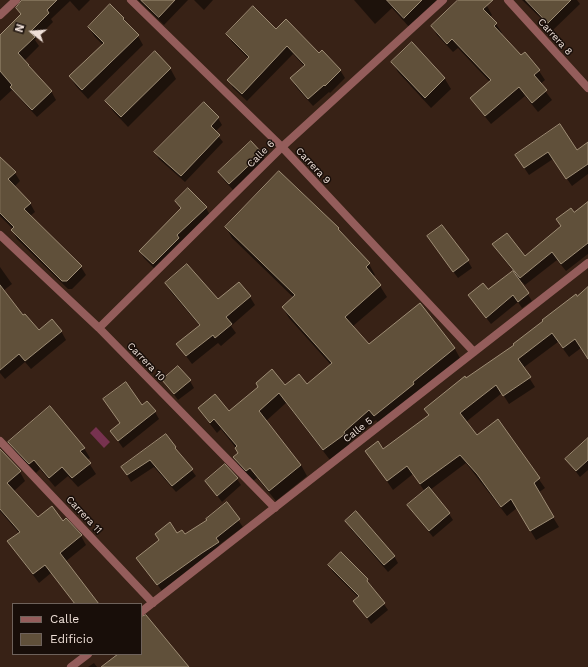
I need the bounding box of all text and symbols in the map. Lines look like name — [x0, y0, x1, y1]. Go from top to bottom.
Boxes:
north arrow — [12, 12, 52, 52]
street label: Carrera 8 — [535, 16, 575, 58]
text: N — [13, 23, 27, 34]
street label: Calle 6 — [245, 138, 277, 170]
street label: Carrera 9 — [293, 145, 333, 187]
street label: Carrera 10 — [125, 340, 167, 384]
street label: Calle 5 — [341, 415, 375, 445]
street label: Carrera 11 — [64, 494, 104, 536]
legend — [12, 603, 142, 655]
text: Calle — [50, 612, 79, 626]
text: Edificio — [50, 632, 93, 646]

